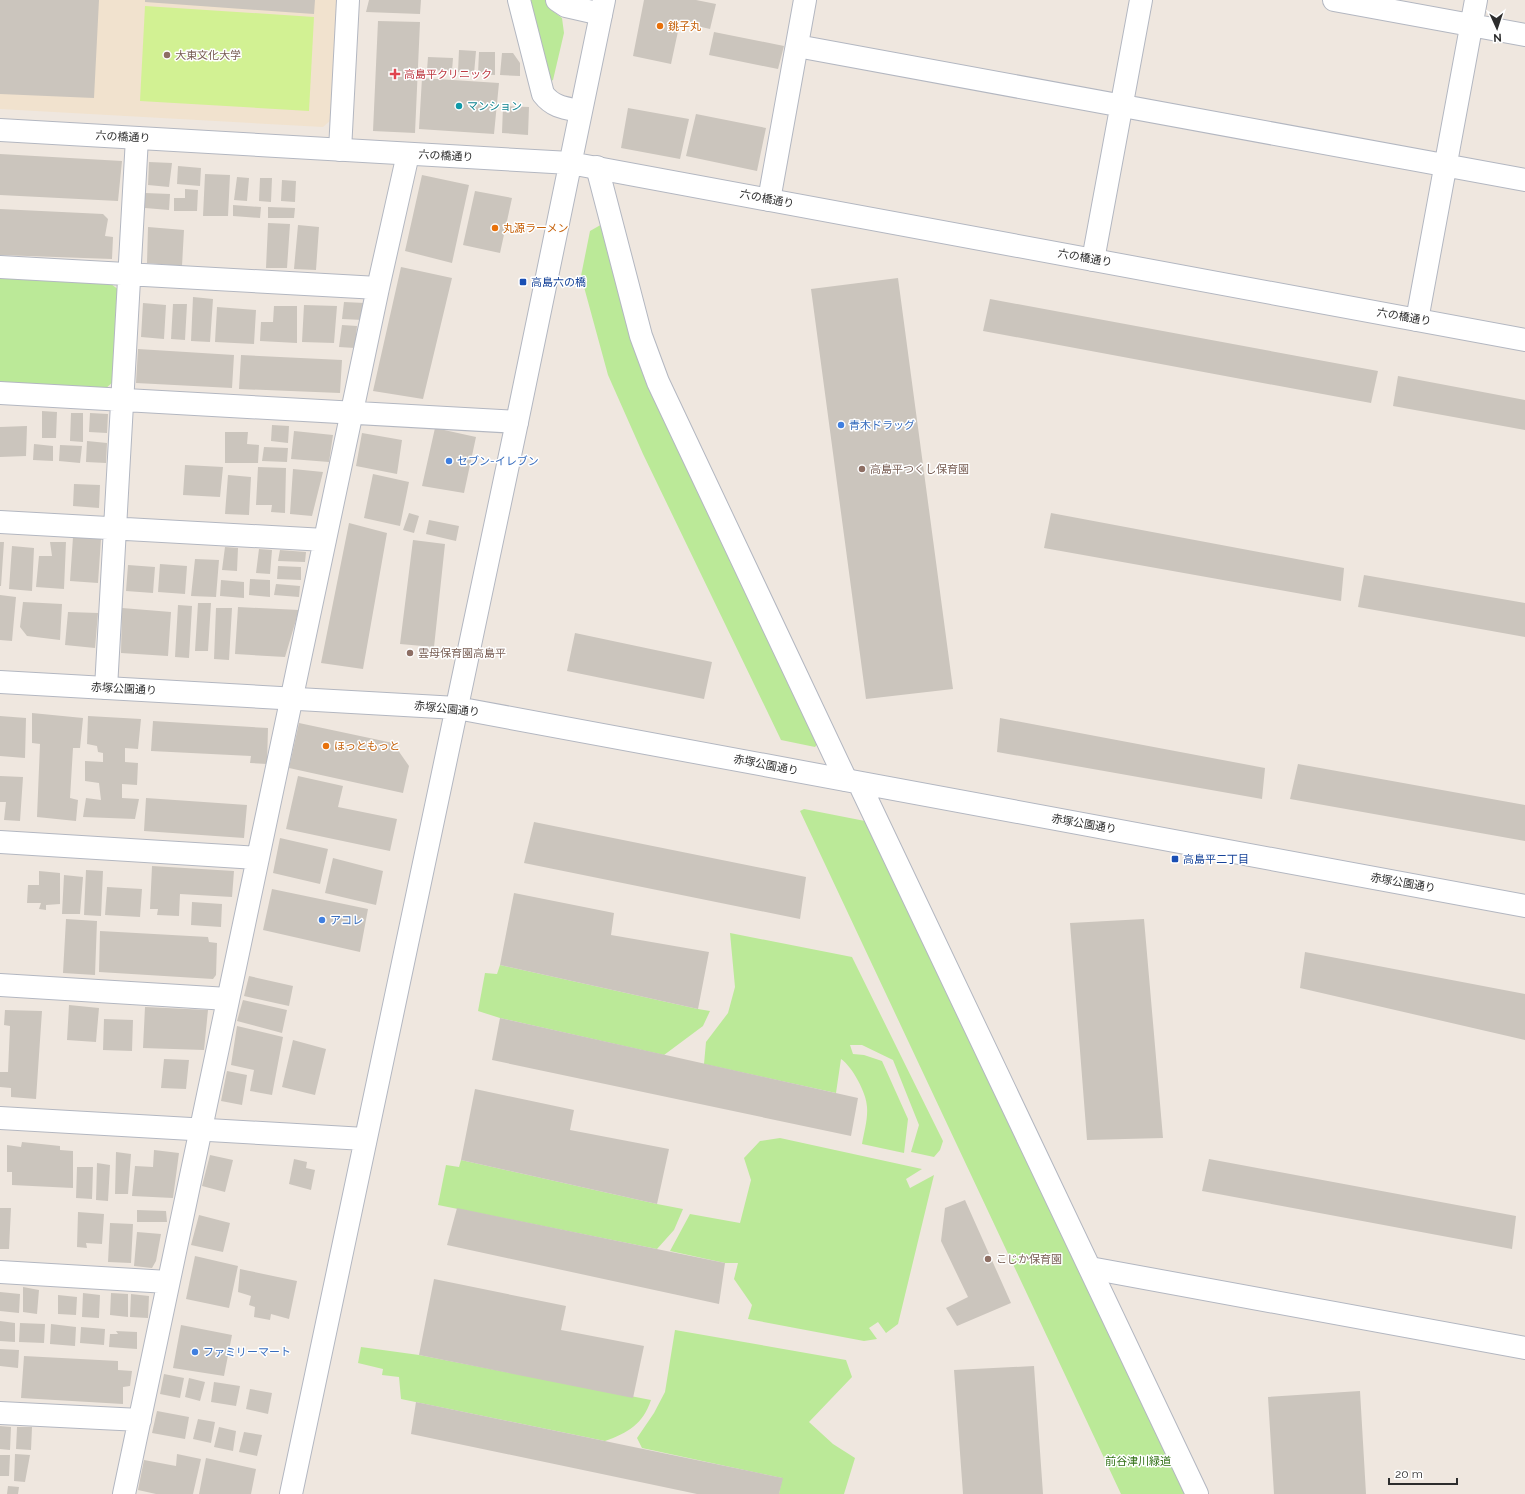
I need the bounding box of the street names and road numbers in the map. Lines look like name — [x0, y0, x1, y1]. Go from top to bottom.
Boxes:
street label: 六の橋通り — [95, 129, 151, 145]
street label: 六の橋通り — [418, 148, 474, 164]
street label: 六の橋通り — [739, 187, 795, 211]
street label: 六の橋通り — [1057, 247, 1113, 269]
street label: 六の橋通り — [1376, 306, 1432, 328]
street label: 赤塚公園通り — [91, 681, 157, 697]
street label: 赤塚公園通り — [414, 699, 480, 719]
street label: 赤塚公園通り — [732, 752, 800, 778]
street label: 赤塚公園通り — [1050, 812, 1118, 836]
street label: 赤塚公園通り — [1369, 871, 1437, 895]

